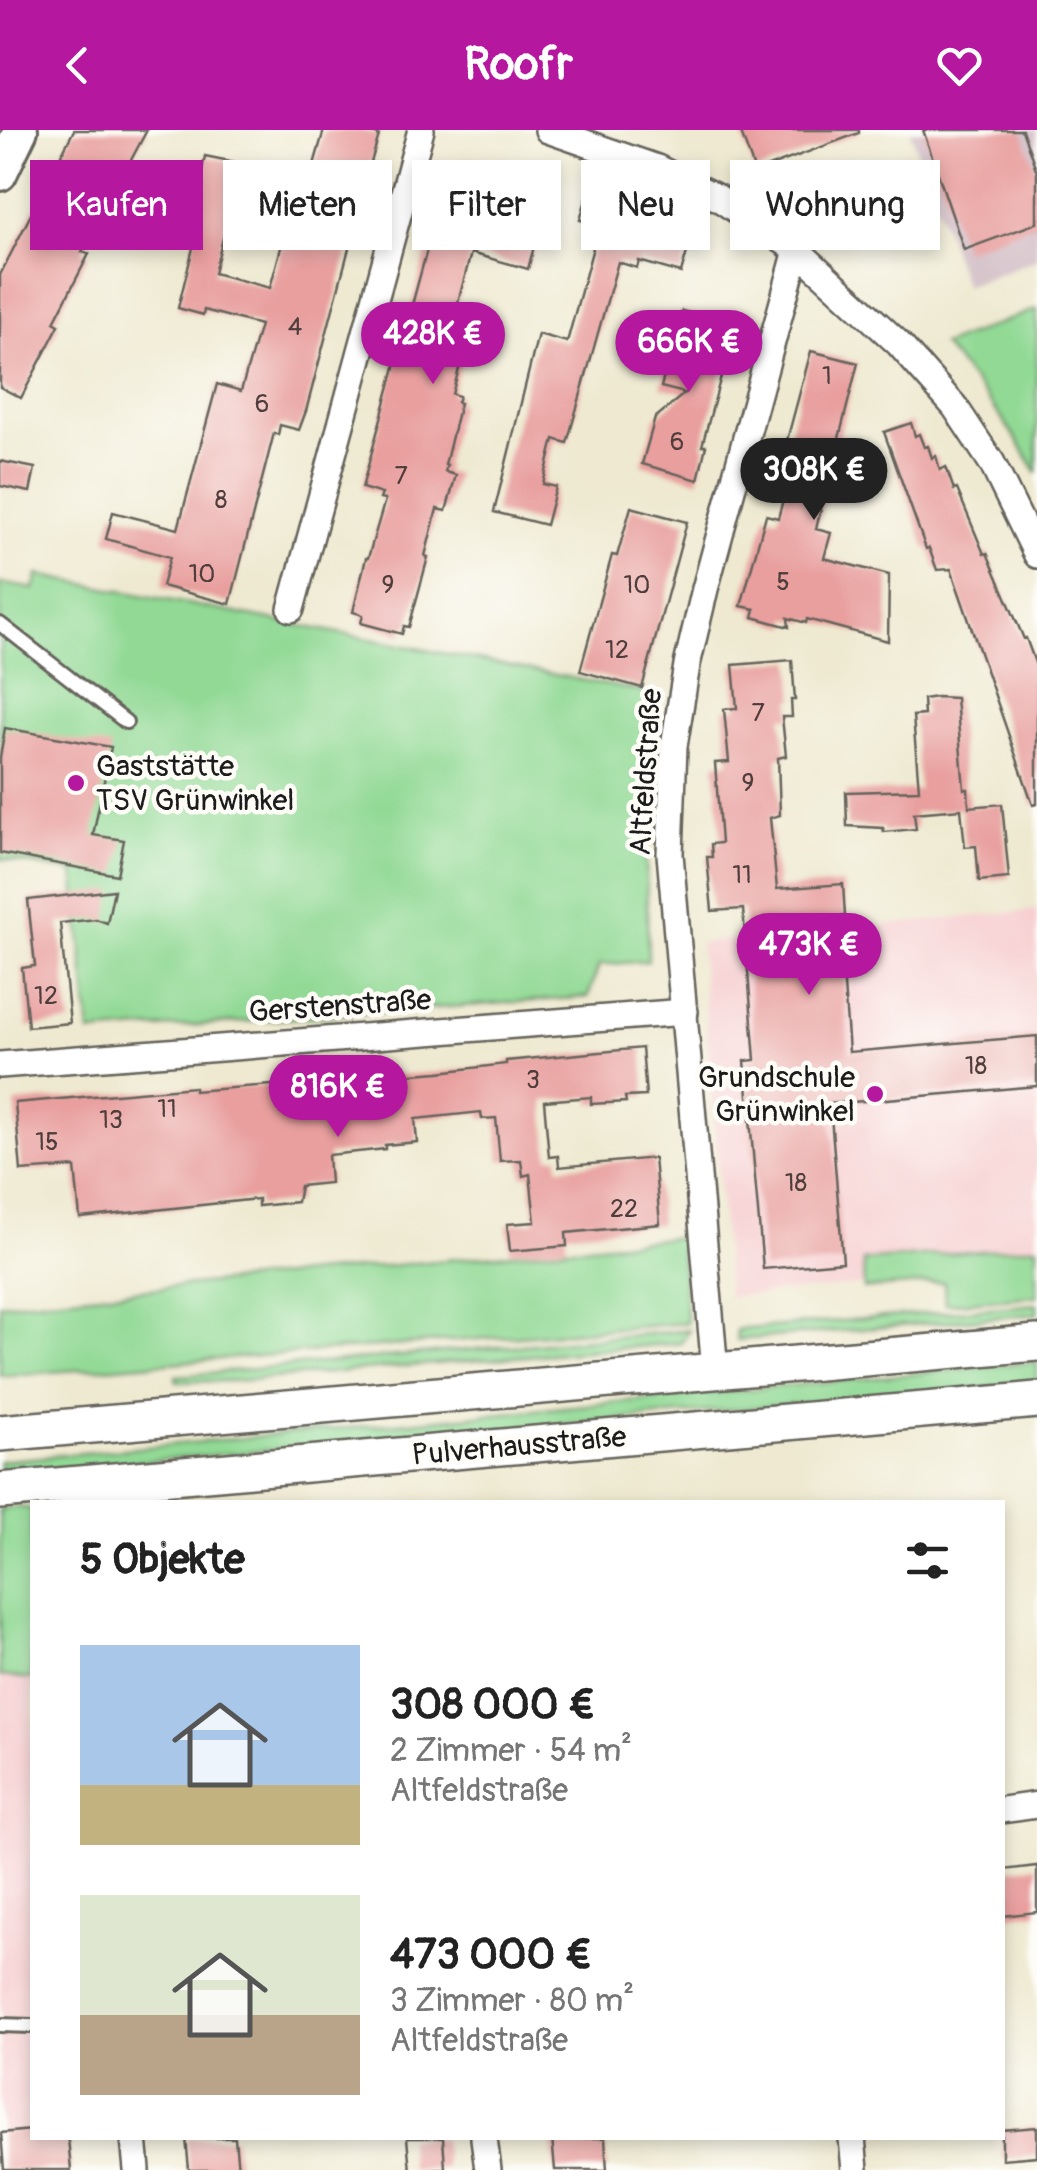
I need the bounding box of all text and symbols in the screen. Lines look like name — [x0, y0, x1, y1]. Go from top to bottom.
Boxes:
text: Roofr — [464, 37, 573, 93]
icon: back — [50, 38, 105, 93]
icon: heart — [932, 38, 987, 93]
chip: Kaufen — [30, 160, 203, 250]
chip: Mieten — [223, 160, 392, 250]
chip: Filter — [412, 160, 561, 250]
chip: Neu — [581, 160, 710, 250]
chip: Wohnung — [730, 160, 940, 250]
pin: 428K € — [352, 302, 514, 387]
pin: 666K € — [608, 310, 770, 395]
house number: 4 — [288, 312, 302, 343]
text: 428K € — [383, 314, 483, 354]
text: 666K € — [637, 322, 741, 362]
house number: 1 — [822, 361, 832, 392]
house number: 6 — [255, 389, 269, 420]
house number: 6 — [670, 427, 684, 458]
pin: 308K € — [733, 438, 895, 523]
text: 308K € — [762, 450, 866, 490]
house number: 7 — [394, 461, 408, 492]
house number: 8 — [215, 485, 227, 516]
house number: 10 — [189, 559, 215, 590]
house number: 5 — [776, 567, 790, 598]
house number: 9 — [382, 570, 394, 601]
house number: 10 — [624, 570, 650, 601]
house number: 12 — [605, 635, 629, 666]
street label: Altfeldstraße — [622, 687, 670, 857]
house number: 7 — [751, 698, 765, 729]
place label: Gaststätte TSV Grünwinkel — [96, 748, 294, 819]
house number: 9 — [742, 768, 754, 799]
marker: Gaststätte TSV Grünwinkel — [65, 772, 87, 794]
house number: 11 — [732, 860, 752, 891]
pin: 473K € — [728, 913, 890, 998]
text: 473K € — [759, 925, 859, 965]
house number: 12 — [34, 981, 58, 1012]
street label: Gerstenstraße — [248, 981, 433, 1031]
house number: 18 — [965, 1051, 987, 1082]
pin: 816K € — [257, 1055, 419, 1140]
place label: Grundschule Grünwinkel — [698, 1059, 855, 1130]
house number: 3 — [526, 1065, 540, 1096]
text: 816K € — [291, 1067, 385, 1107]
marker: Grundschule Grünwinkel — [864, 1083, 886, 1105]
house number: 11 — [157, 1094, 177, 1125]
house number: 13 — [99, 1105, 123, 1136]
house number: 15 — [35, 1127, 59, 1158]
house number: 18 — [785, 1168, 807, 1199]
house number: 22 — [610, 1194, 638, 1225]
street label: Pulverhausstraße — [410, 1418, 628, 1474]
icon: filters — [900, 1533, 955, 1588]
text: 5 Objekte — [80, 1534, 245, 1586]
text: 308 000 € — [390, 1679, 595, 1731]
icon: home — [160, 1685, 280, 1805]
text: 2 Zimmer · 54 m² — [390, 1731, 632, 1771]
text: Altfeldstraße — [390, 1771, 568, 1811]
text: 473 000 € — [390, 1929, 592, 1981]
icon: home — [160, 1935, 280, 2055]
text: 3 Zimmer · 80 m² — [390, 1981, 634, 2021]
text: Altfeldstraße — [390, 2021, 568, 2061]

